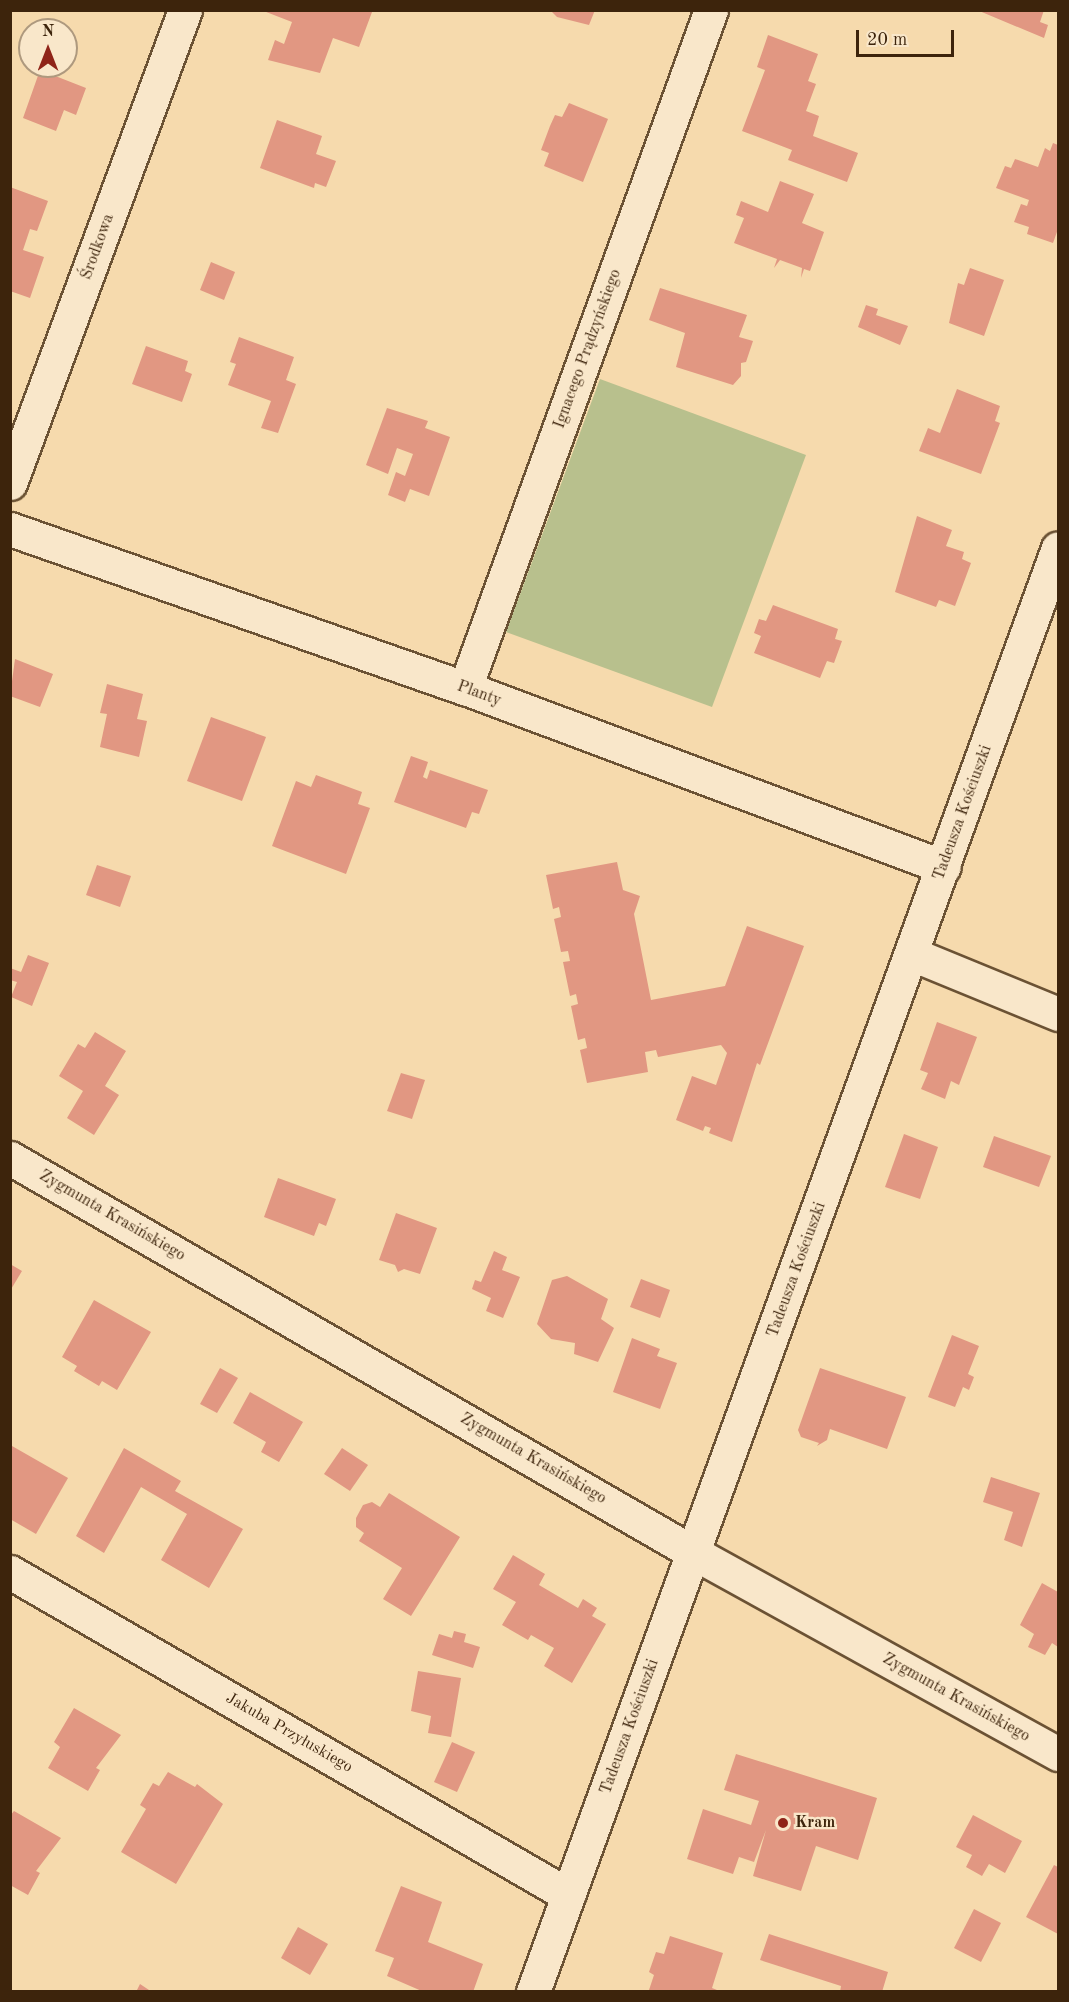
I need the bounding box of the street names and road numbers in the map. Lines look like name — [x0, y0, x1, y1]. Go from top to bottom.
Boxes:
street label: Środkowa — [77, 211, 119, 283]
street label: Ignacego Prądzyńskiego — [550, 267, 626, 431]
street label: Planty — [454, 677, 504, 711]
street label: Tadeusza Kościuszki — [930, 743, 996, 883]
street label: Zygmunta Krasińskiego — [36, 1166, 188, 1266]
street label: Tadeusza Kościuszki — [764, 1200, 830, 1340]
street label: Zygmunta Krasińskiego — [457, 1409, 609, 1509]
street label: Zygmunta Krasińskiego — [879, 1650, 1033, 1746]
street label: Tadeusza Kościuszki — [597, 1657, 663, 1797]
street label: Jakuba Przyłuskiego — [222, 1689, 356, 1777]

